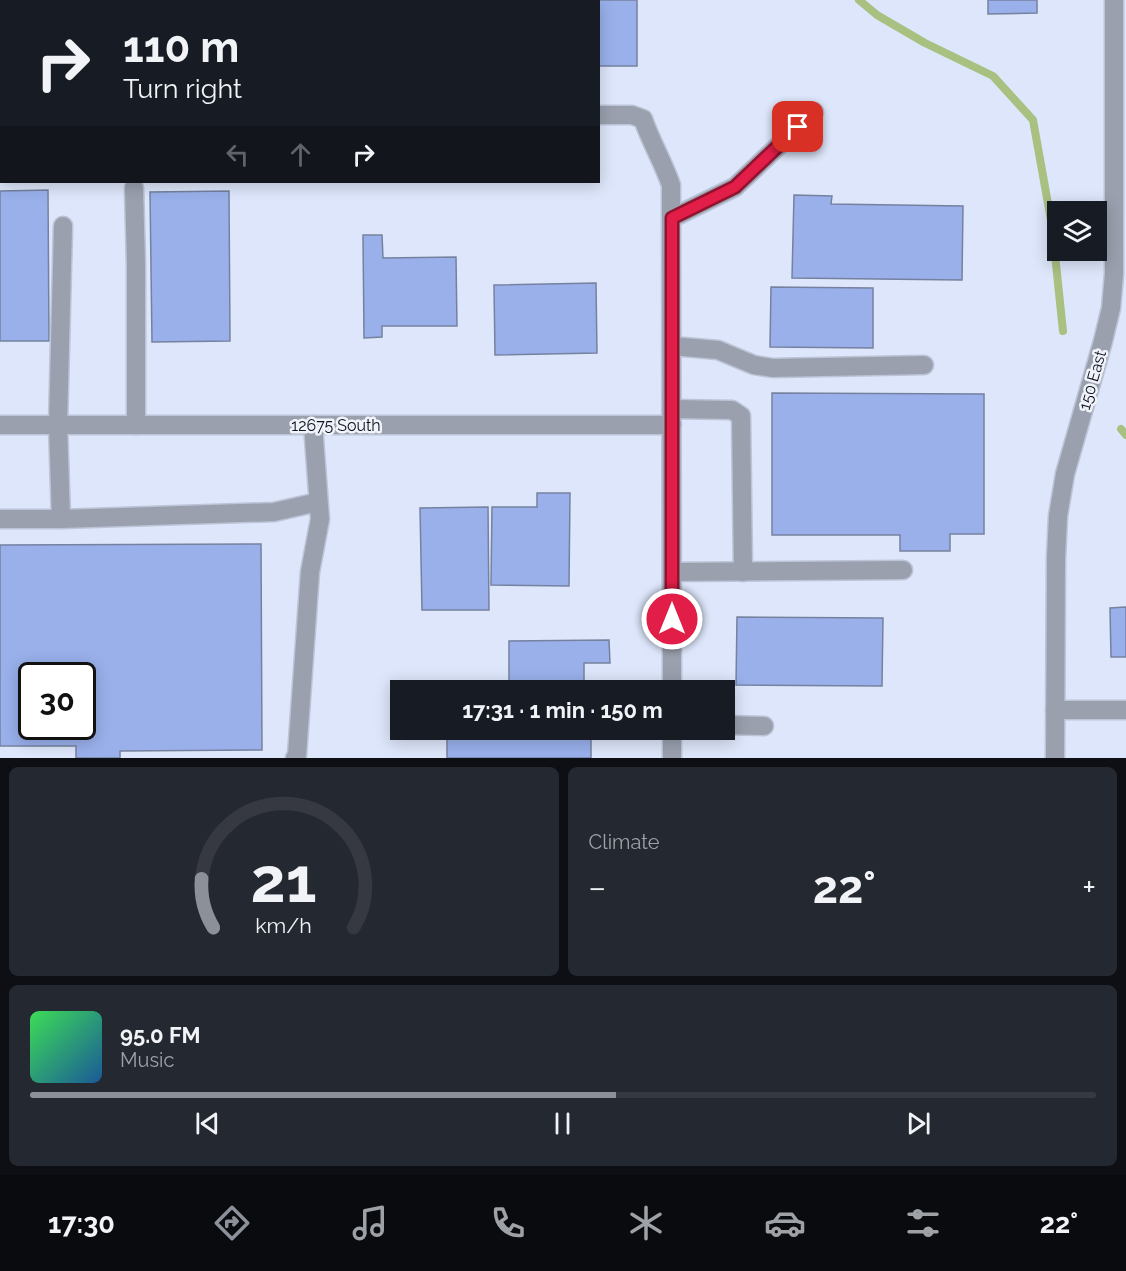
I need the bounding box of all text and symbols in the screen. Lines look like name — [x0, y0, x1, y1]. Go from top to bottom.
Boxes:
text: 110 m — [123, 23, 239, 72]
icon: right — [24, 24, 102, 102]
text: Turn right — [123, 73, 242, 104]
pin — [772, 101, 823, 152]
icon: arrive — [781, 110, 814, 143]
icon: left — [221, 138, 254, 171]
icon: ahead — [284, 138, 317, 171]
icon: right — [347, 138, 380, 171]
map controls — [1047, 201, 1107, 261]
button: layers — [1047, 201, 1107, 261]
street label: 150 East — [1075, 348, 1110, 412]
street label: 12675 South — [291, 416, 381, 435]
position arrow — [640, 587, 704, 651]
speed limit sign: 30 — [18, 662, 96, 740]
text: 17:31 · 1 min · 150 m — [462, 697, 663, 723]
text: Climate — [589, 830, 660, 854]
text: 21 — [251, 843, 317, 917]
text: 22° — [813, 861, 876, 914]
text: − — [589, 868, 606, 907]
text: + — [1082, 868, 1096, 907]
text: km/h — [255, 914, 312, 939]
text: 95.0 FM — [120, 1022, 201, 1048]
text: Music — [120, 1048, 174, 1072]
icon: previous — [191, 1107, 224, 1140]
icon: pause — [546, 1107, 579, 1140]
icon: next — [902, 1107, 935, 1140]
icon: directions — [211, 1202, 253, 1244]
icon: music — [349, 1202, 391, 1244]
icon: phone — [487, 1202, 529, 1244]
icon: climate — [625, 1202, 667, 1244]
icon: car — [764, 1202, 806, 1244]
icon: filters — [902, 1202, 944, 1244]
text: 17:30 — [48, 1208, 115, 1239]
text: 22° — [1040, 1208, 1078, 1239]

